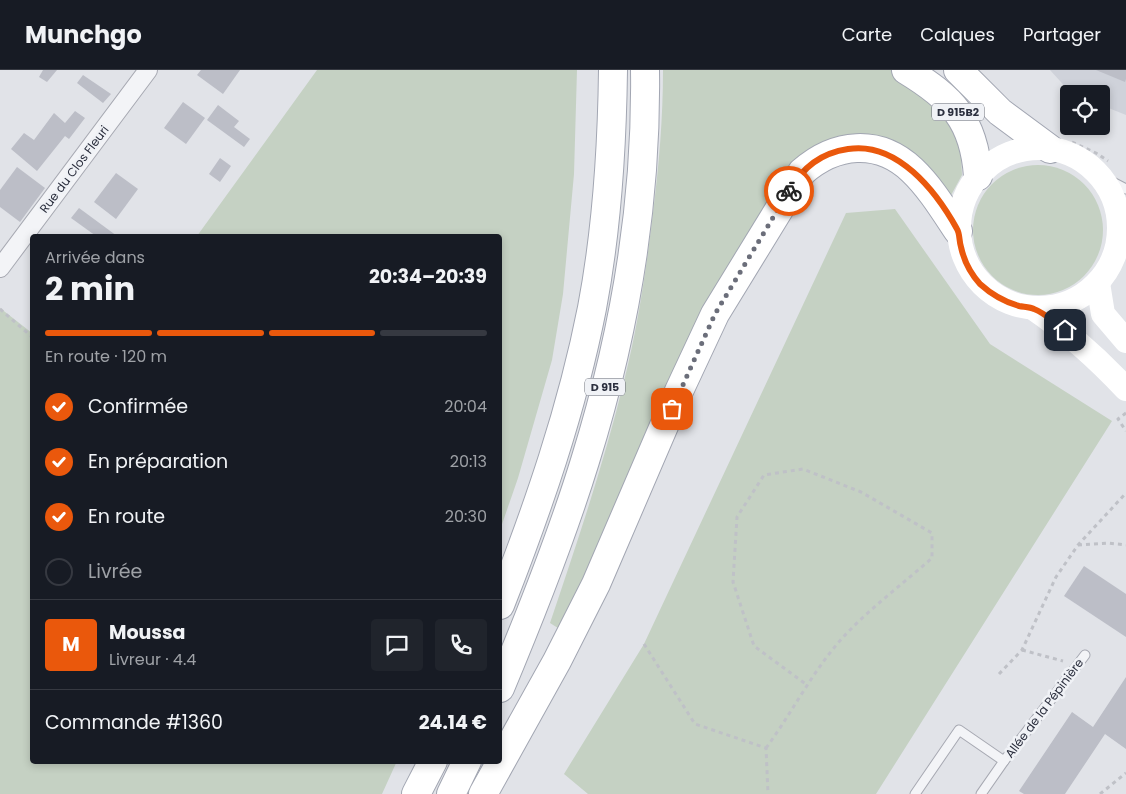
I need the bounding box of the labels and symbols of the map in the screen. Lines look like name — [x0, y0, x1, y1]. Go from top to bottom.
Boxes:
road number: D 915B2 — [932, 104, 984, 121]
street label: Rue du Clos Fleuri — [35, 122, 113, 216]
courier — [764, 166, 814, 216]
pin — [1044, 309, 1086, 351]
road number: D 915 — [585, 378, 625, 396]
pin — [651, 388, 693, 430]
street label: Allée de la Pépinière — [1001, 655, 1087, 761]

